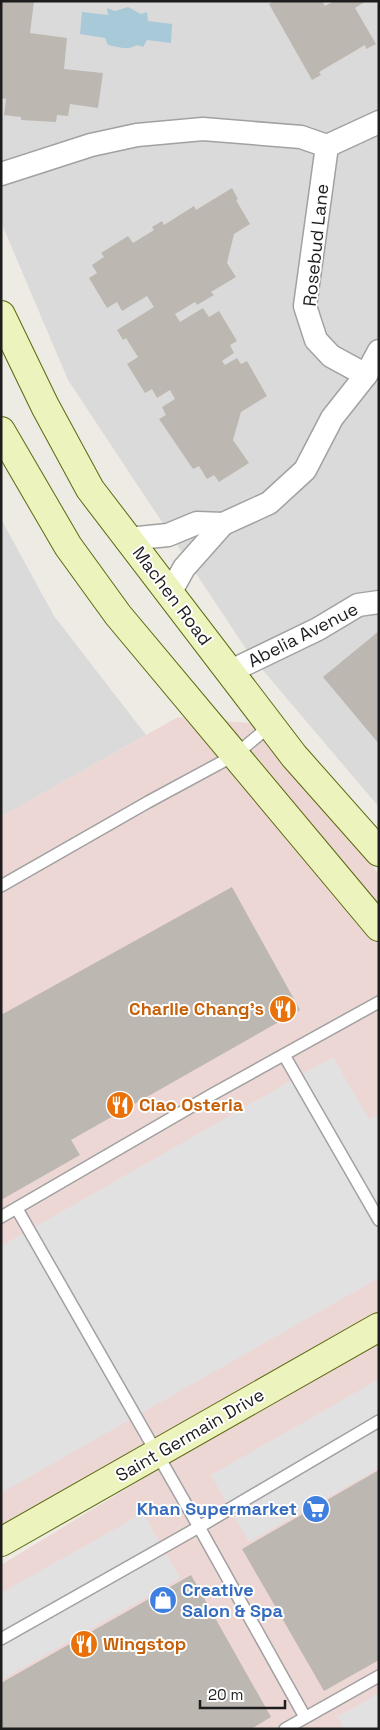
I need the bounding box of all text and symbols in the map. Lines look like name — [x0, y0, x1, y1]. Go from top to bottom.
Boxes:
street label: Rosebud Lane — [298, 182, 333, 307]
street label: Machen Road — [128, 542, 217, 650]
street label: Abelia Avenue — [244, 597, 362, 672]
restaurant icon: Charlie Chang's — [268, 994, 298, 1024]
place label: Charlie Chang's — [129, 997, 264, 1020]
restaurant icon: Ciao Osteria — [105, 1090, 135, 1120]
place label: Ciao Osteria — [139, 1093, 244, 1116]
street label: Saint Germain Drive — [111, 1383, 268, 1486]
supermarket icon: Khan Supermarket — [301, 1494, 331, 1524]
place label: Khan Supermarket — [137, 1497, 297, 1520]
place label: Creative Salon & Spa — [182, 1578, 283, 1622]
shop icon: Creative Salon & Spa — [148, 1585, 178, 1615]
restaurant icon: Wingstop — [69, 1629, 99, 1659]
place label: Wingstop — [103, 1632, 186, 1655]
scale bar — [200, 1678, 285, 1710]
text: 20 m — [208, 1685, 243, 1704]

